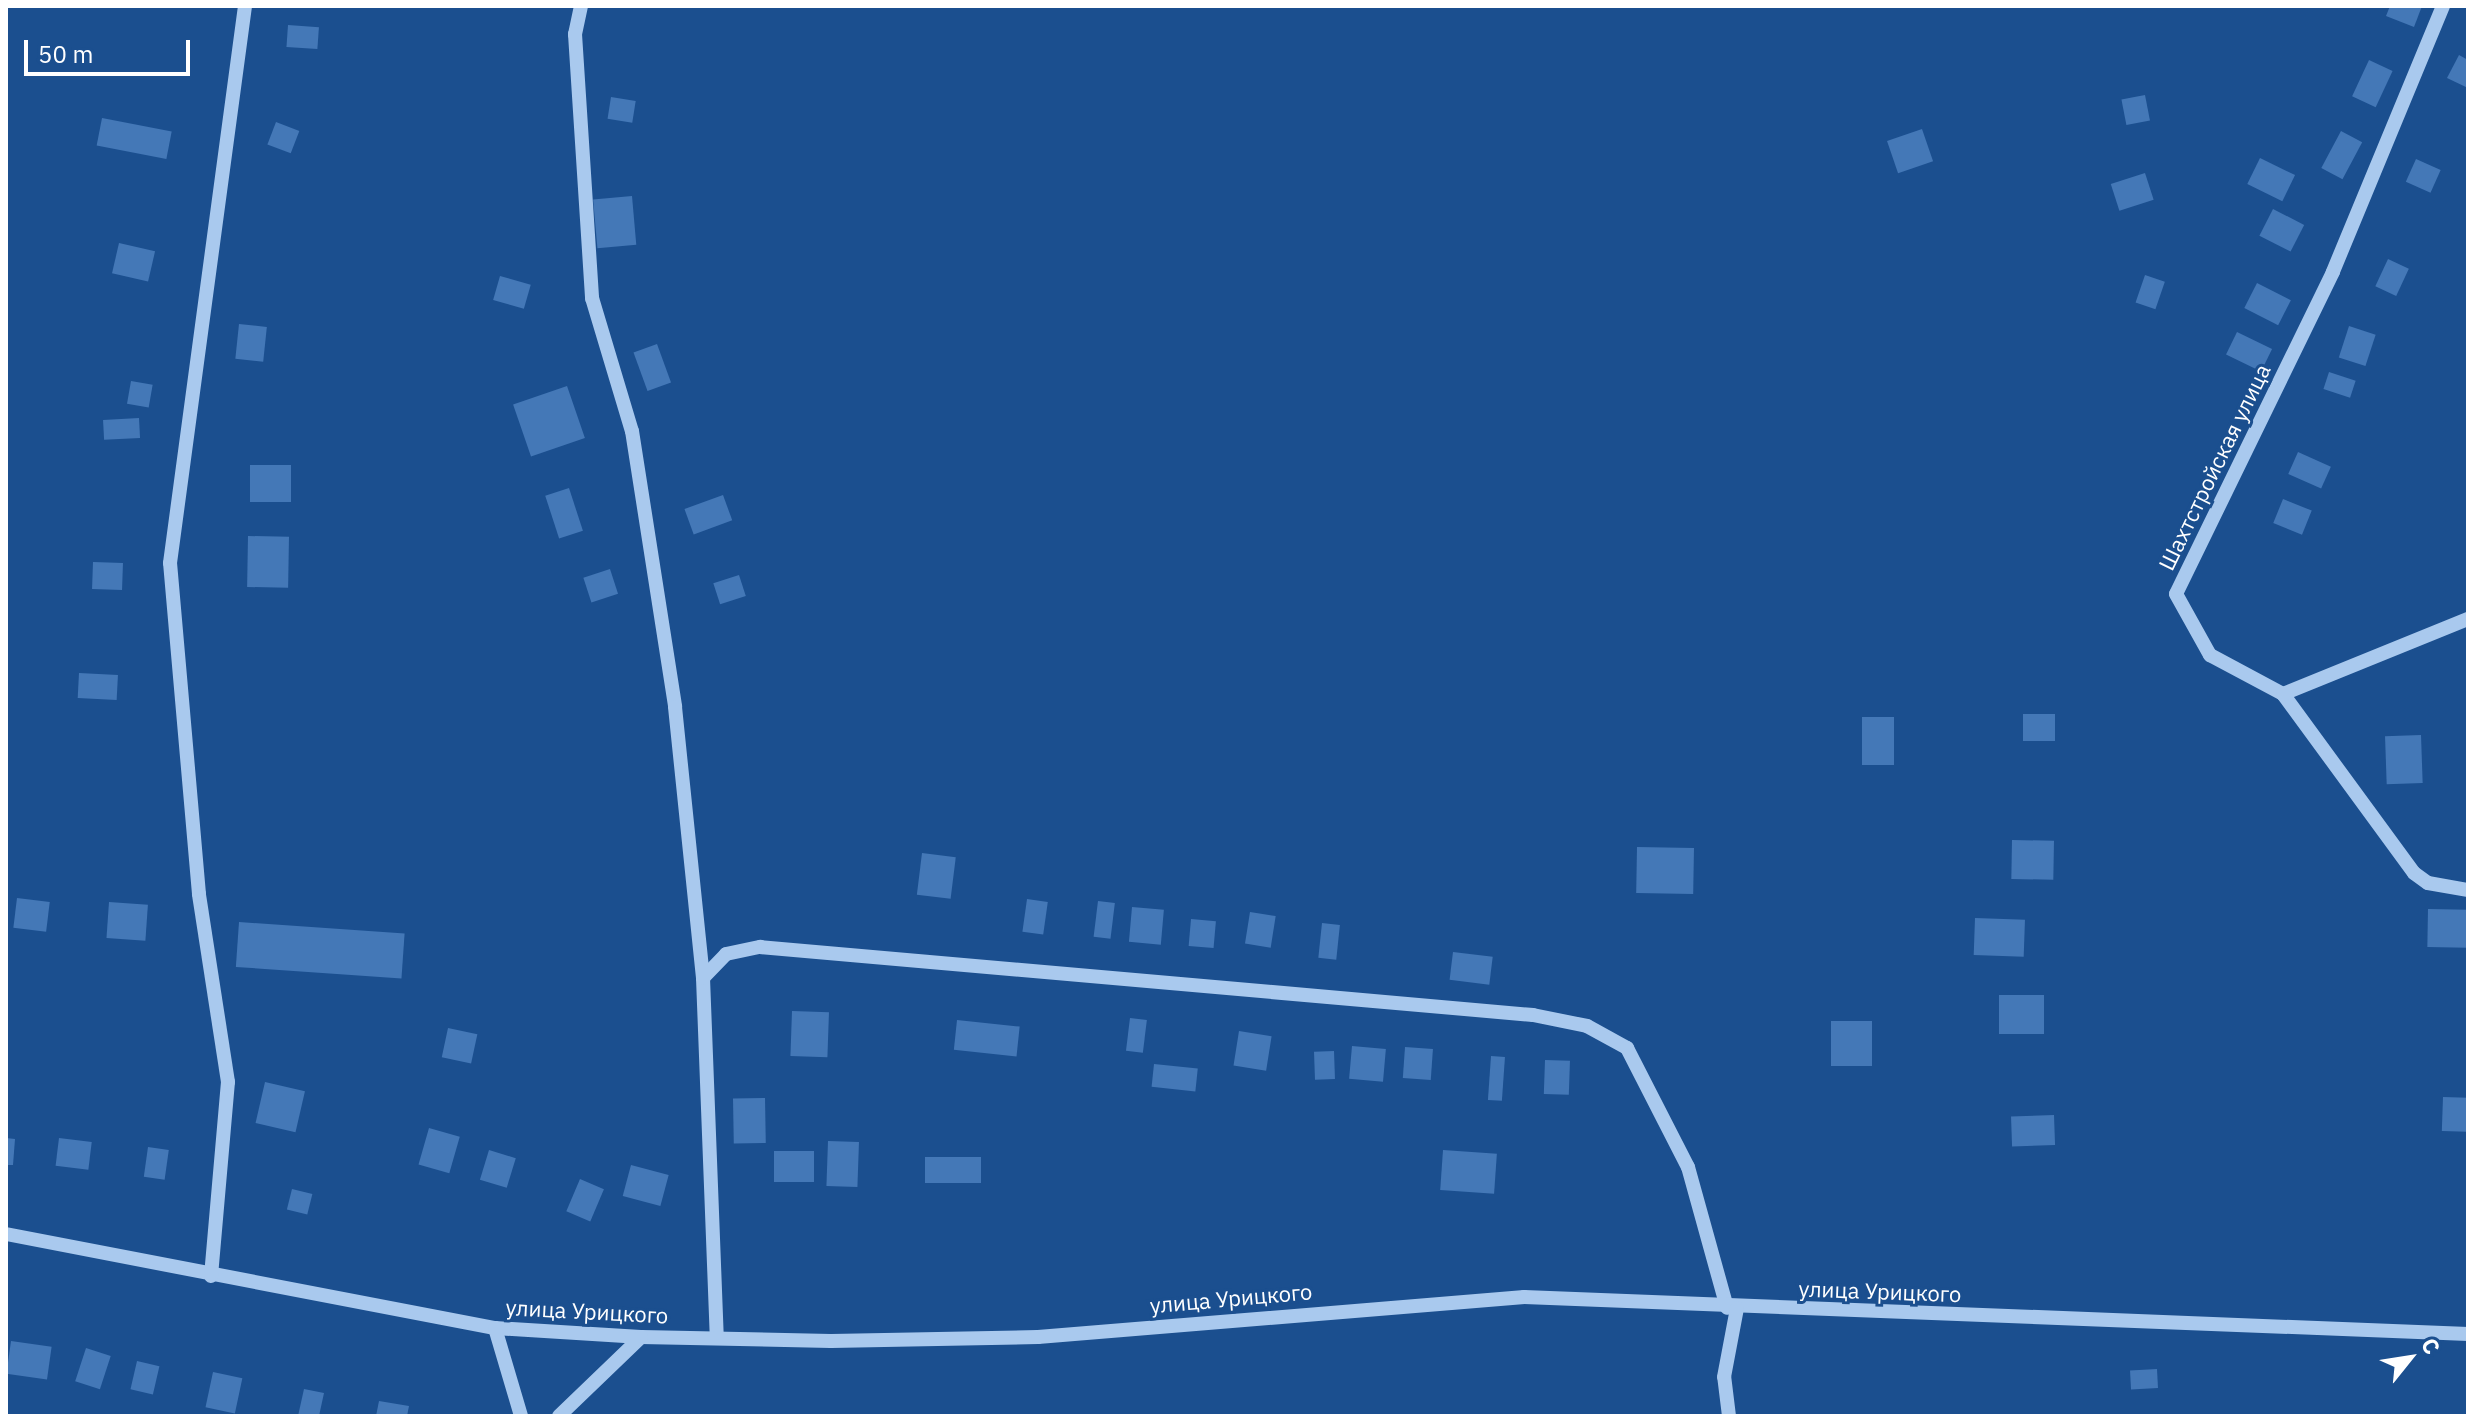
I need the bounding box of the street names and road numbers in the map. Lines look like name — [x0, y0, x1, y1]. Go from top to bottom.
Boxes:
street label: Шахтстройская улица — [2153, 360, 2275, 574]
street label: улица Урицкого — [1798, 1275, 1962, 1307]
street label: улица Урицкого — [1149, 1278, 1313, 1318]
street label: улица Урицкого — [505, 1294, 669, 1328]

